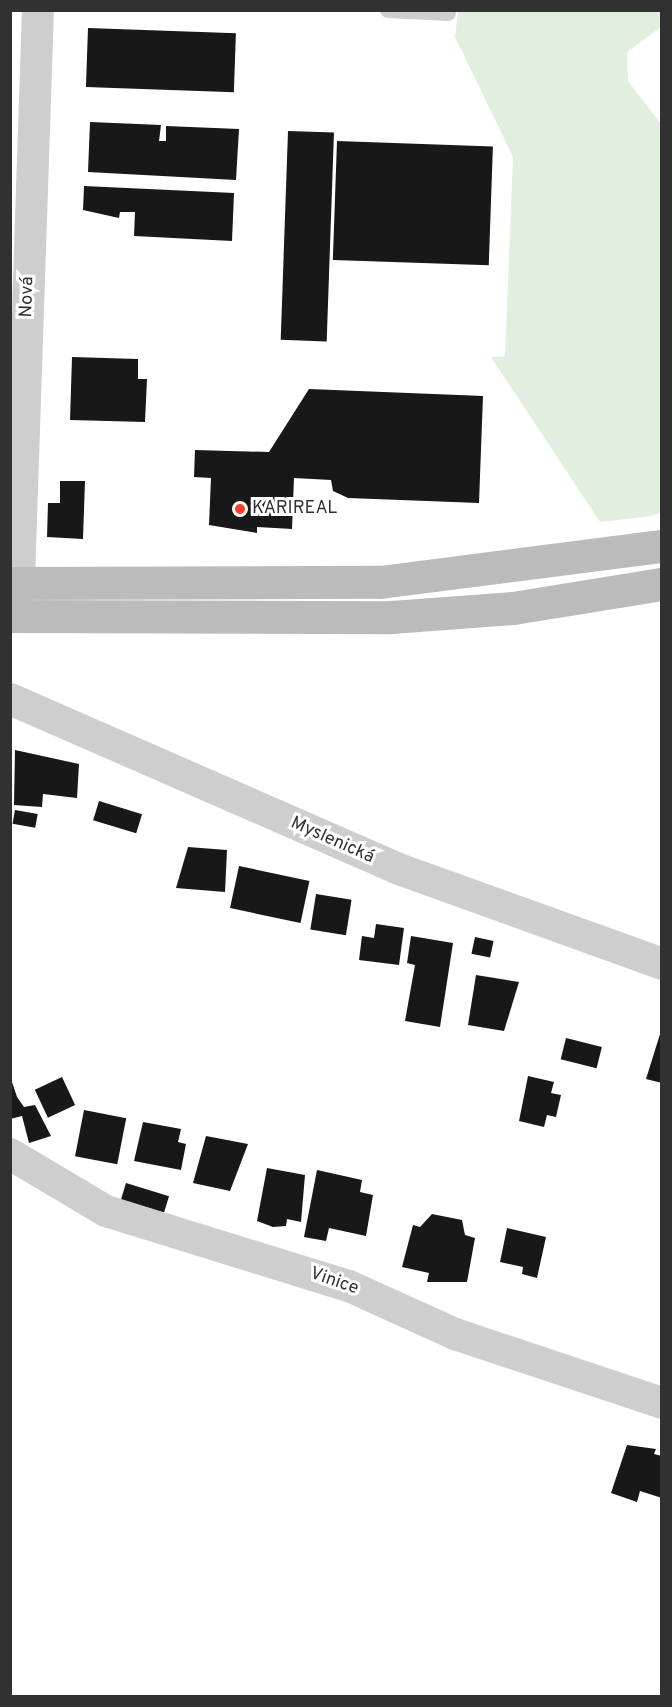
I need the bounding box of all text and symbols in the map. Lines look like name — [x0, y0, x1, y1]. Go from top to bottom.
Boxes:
street label: Nová — [16, 276, 40, 318]
place label: KARIREAL — [252, 498, 337, 520]
marker: KARIREAL — [233, 502, 247, 516]
street label: Myslenická — [287, 813, 377, 869]
street label: Vinice — [307, 1264, 361, 1300]

